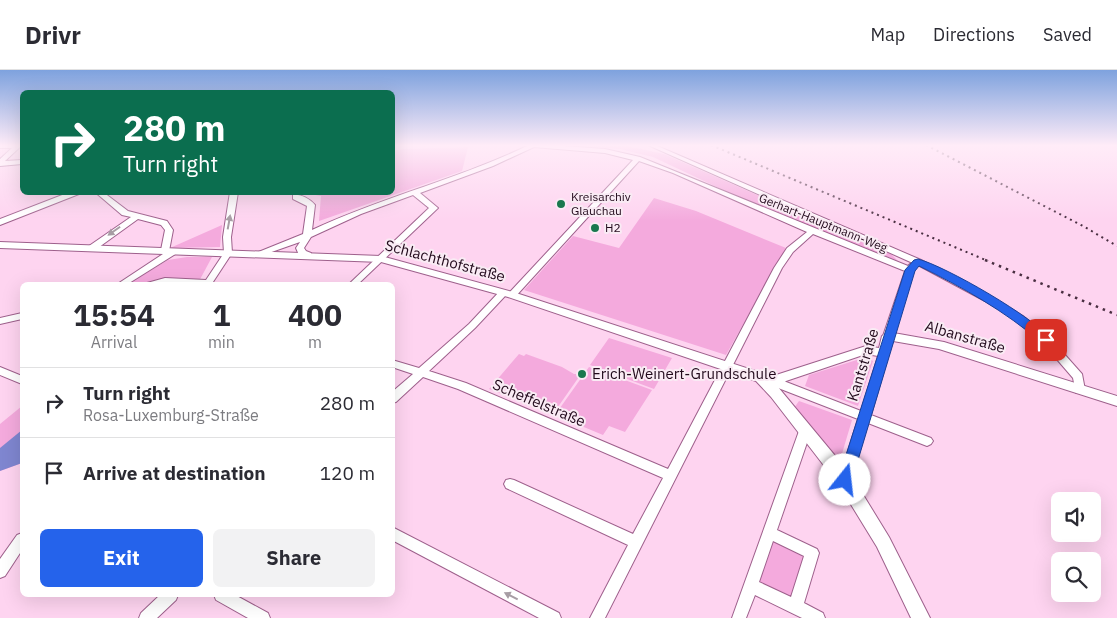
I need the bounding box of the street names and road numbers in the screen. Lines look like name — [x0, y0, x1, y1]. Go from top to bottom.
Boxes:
street label: Gerhart-Hauptmann-Weg — [757, 190, 890, 255]
street label: Schlachthofstraße — [383, 235, 507, 286]
street label: Albanstraße — [923, 316, 1007, 357]
street label: Kantstraße — [842, 326, 883, 403]
street label: Scheffelstraße — [490, 375, 588, 431]

